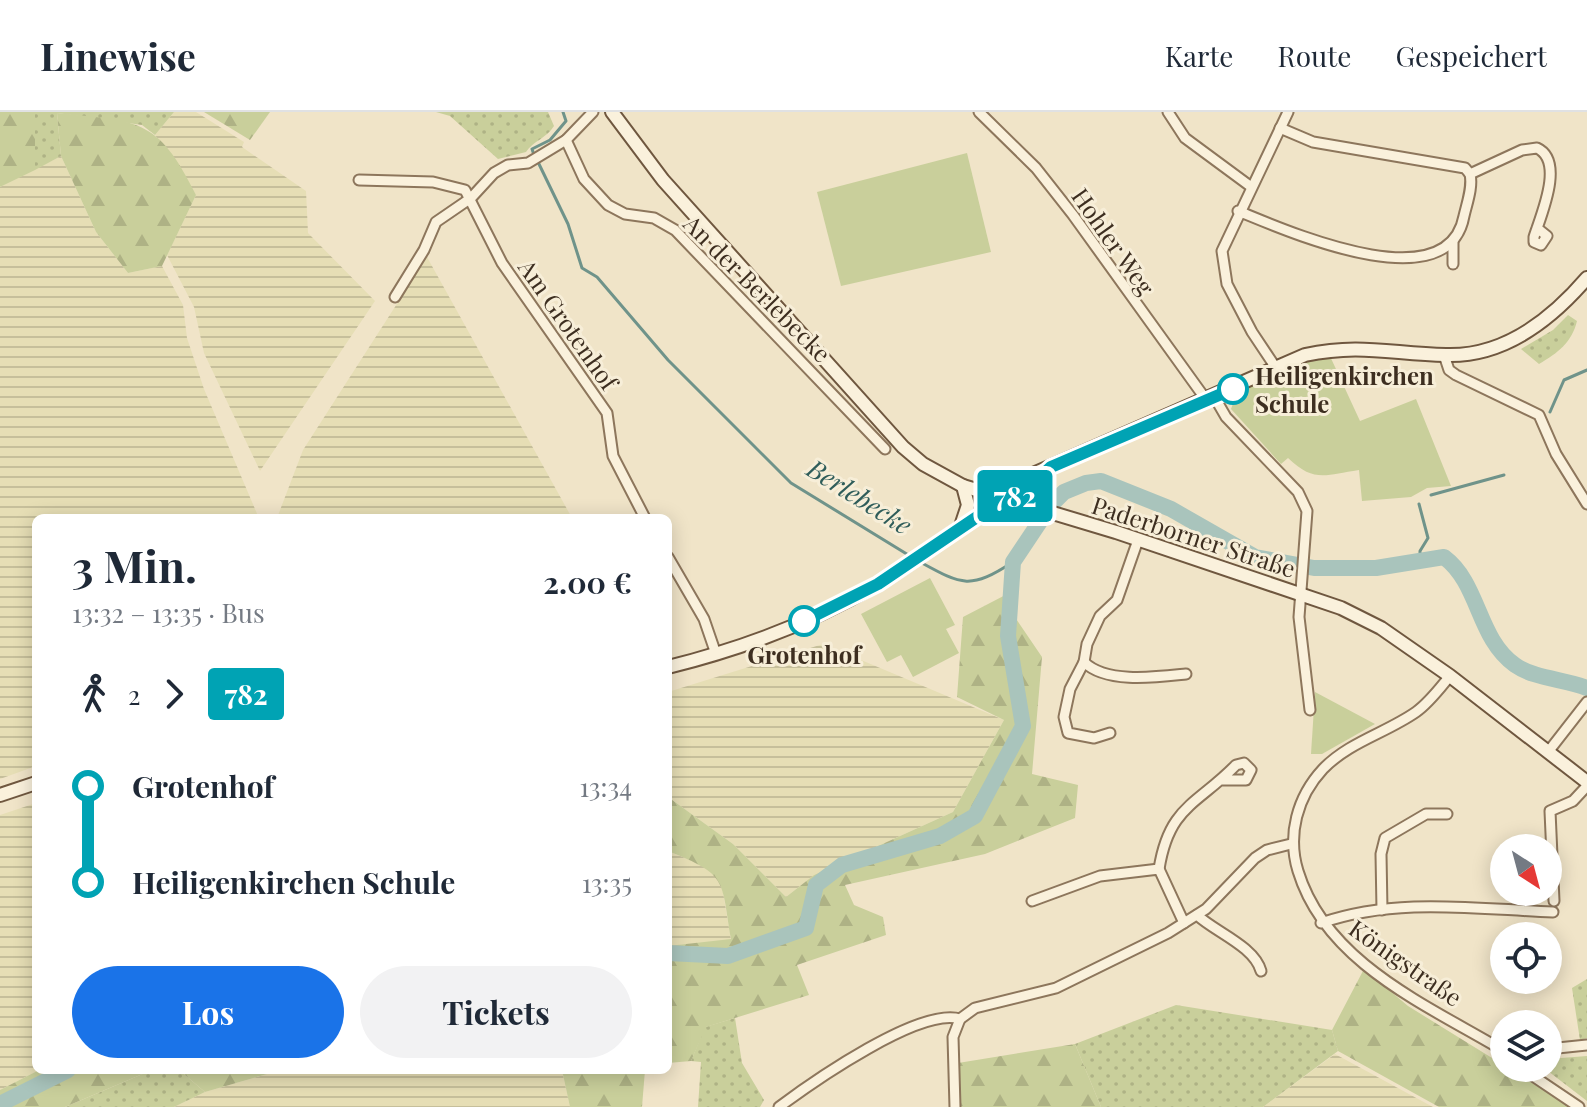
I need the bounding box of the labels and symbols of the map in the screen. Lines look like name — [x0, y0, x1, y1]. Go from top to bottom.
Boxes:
street label: Hohler Weg — [1065, 181, 1163, 301]
street label: An der Berlebecke — [677, 207, 839, 369]
street label: Am Grotenhof — [511, 251, 627, 397]
place label: Heiligenkirchen Schule — [1255, 359, 1434, 419]
marker: Heiligenkirchen Schule — [1218, 374, 1248, 404]
water label: Berlebecke — [800, 450, 919, 542]
line badge: 782 — [969, 470, 1061, 522]
street label: Paderborner Straße — [1088, 488, 1300, 584]
marker: Grotenhof — [789, 606, 819, 636]
place label: Grotenhof — [747, 638, 863, 670]
north arrow — [1490, 834, 1562, 906]
street label: Königstraße — [1343, 911, 1469, 1013]

